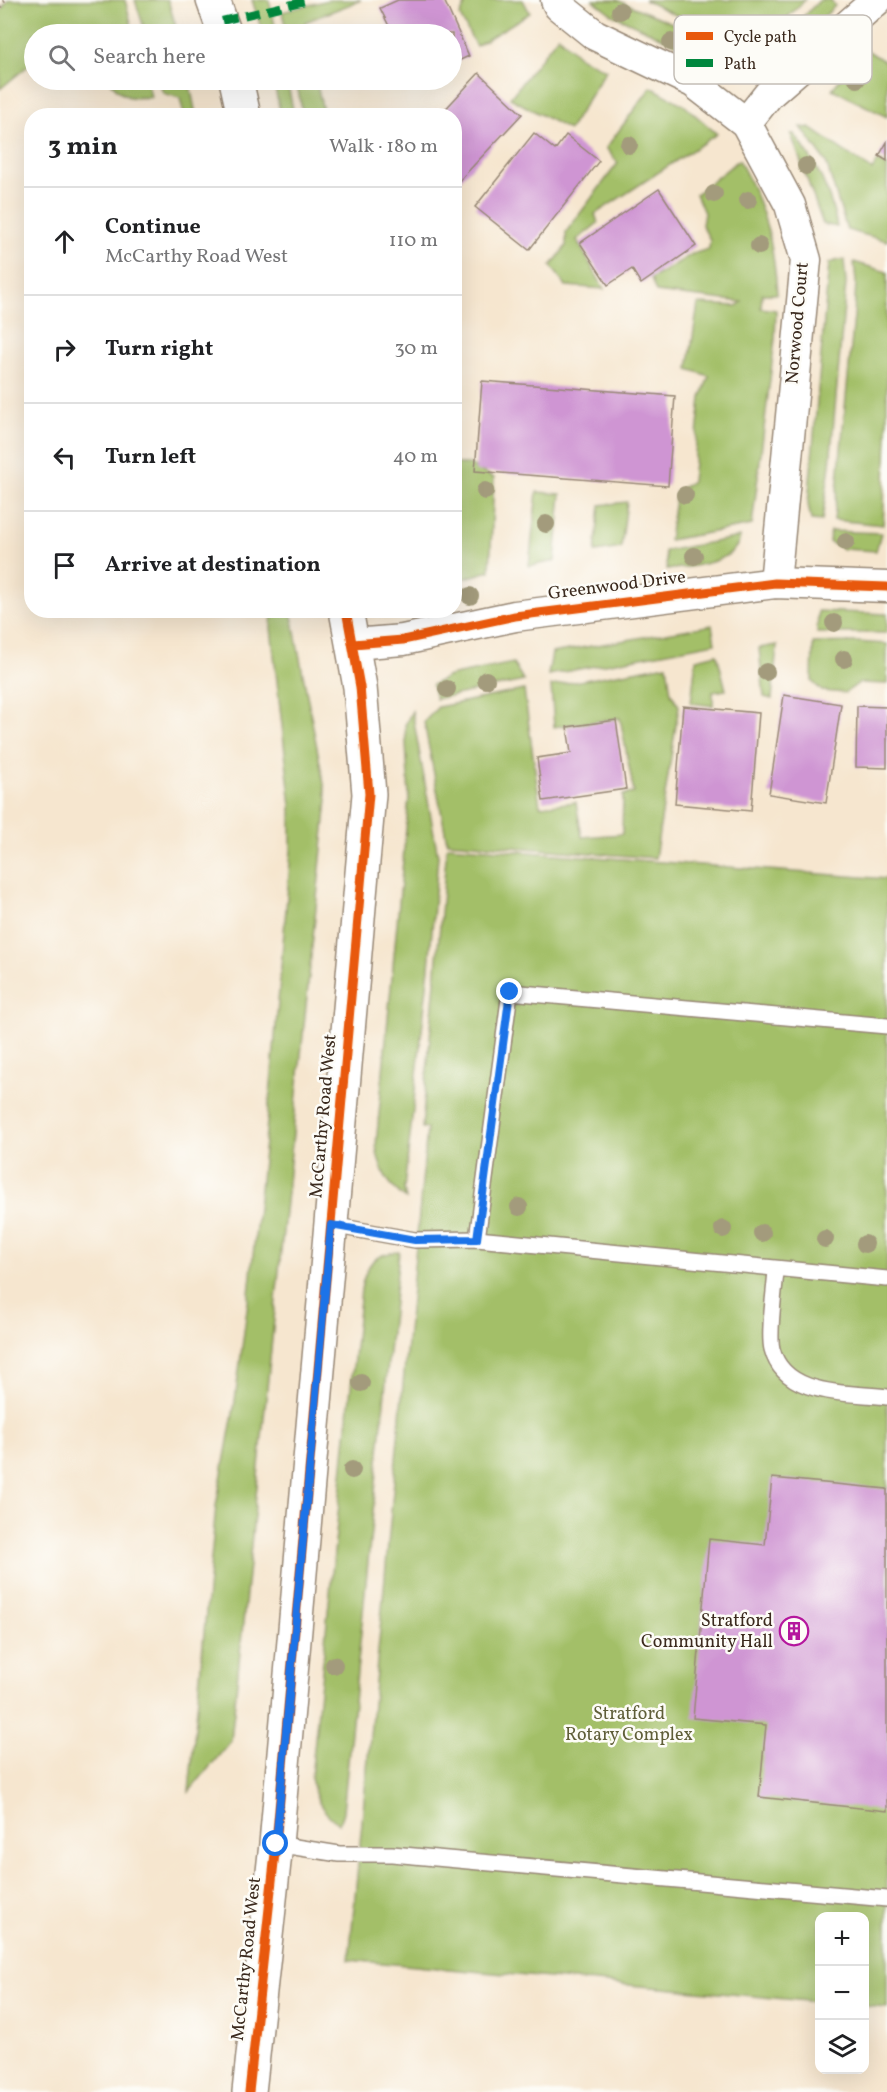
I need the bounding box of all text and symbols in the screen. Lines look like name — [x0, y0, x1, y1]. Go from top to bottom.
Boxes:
legend — [674, 15, 872, 84]
search box — [24, 24, 462, 90]
text: Cycle path — [724, 27, 797, 49]
icon: search — [45, 41, 78, 74]
text: Search here — [93, 42, 206, 73]
text: Path — [724, 54, 756, 76]
text: 3 min — [48, 129, 118, 165]
text: Walk · 180 m — [329, 133, 438, 161]
text: Continue — [105, 212, 201, 243]
icon: ahead — [48, 225, 81, 258]
text: 110 m — [389, 227, 438, 255]
text: McCarthy Road West — [105, 243, 288, 271]
street label: Norwood Court — [780, 261, 816, 385]
icon: right — [48, 333, 81, 366]
text: Turn right — [105, 334, 213, 365]
text: 30 m — [394, 335, 438, 363]
icon: left — [48, 441, 81, 474]
text: Turn left — [105, 442, 196, 473]
text: 40 m — [393, 443, 438, 471]
icon: arrive — [48, 549, 81, 582]
text: Arrive at destination — [105, 550, 321, 581]
street label: Greenwood Drive — [547, 565, 687, 607]
route end — [496, 978, 522, 1004]
street label: McCarthy Road West — [304, 1033, 344, 1199]
place label: Stratford Community Hall — [641, 1609, 773, 1655]
building icon: Stratford Community Hall — [778, 1615, 810, 1647]
park label: Stratford Rotary Complex — [565, 1702, 693, 1748]
route start — [262, 1830, 288, 1856]
street label: McCarthy Road West — [226, 1876, 268, 2042]
map controls — [815, 1912, 869, 2074]
button: + — [815, 1912, 869, 1966]
button: − — [815, 1966, 869, 2020]
button: layers — [815, 2020, 869, 2074]

